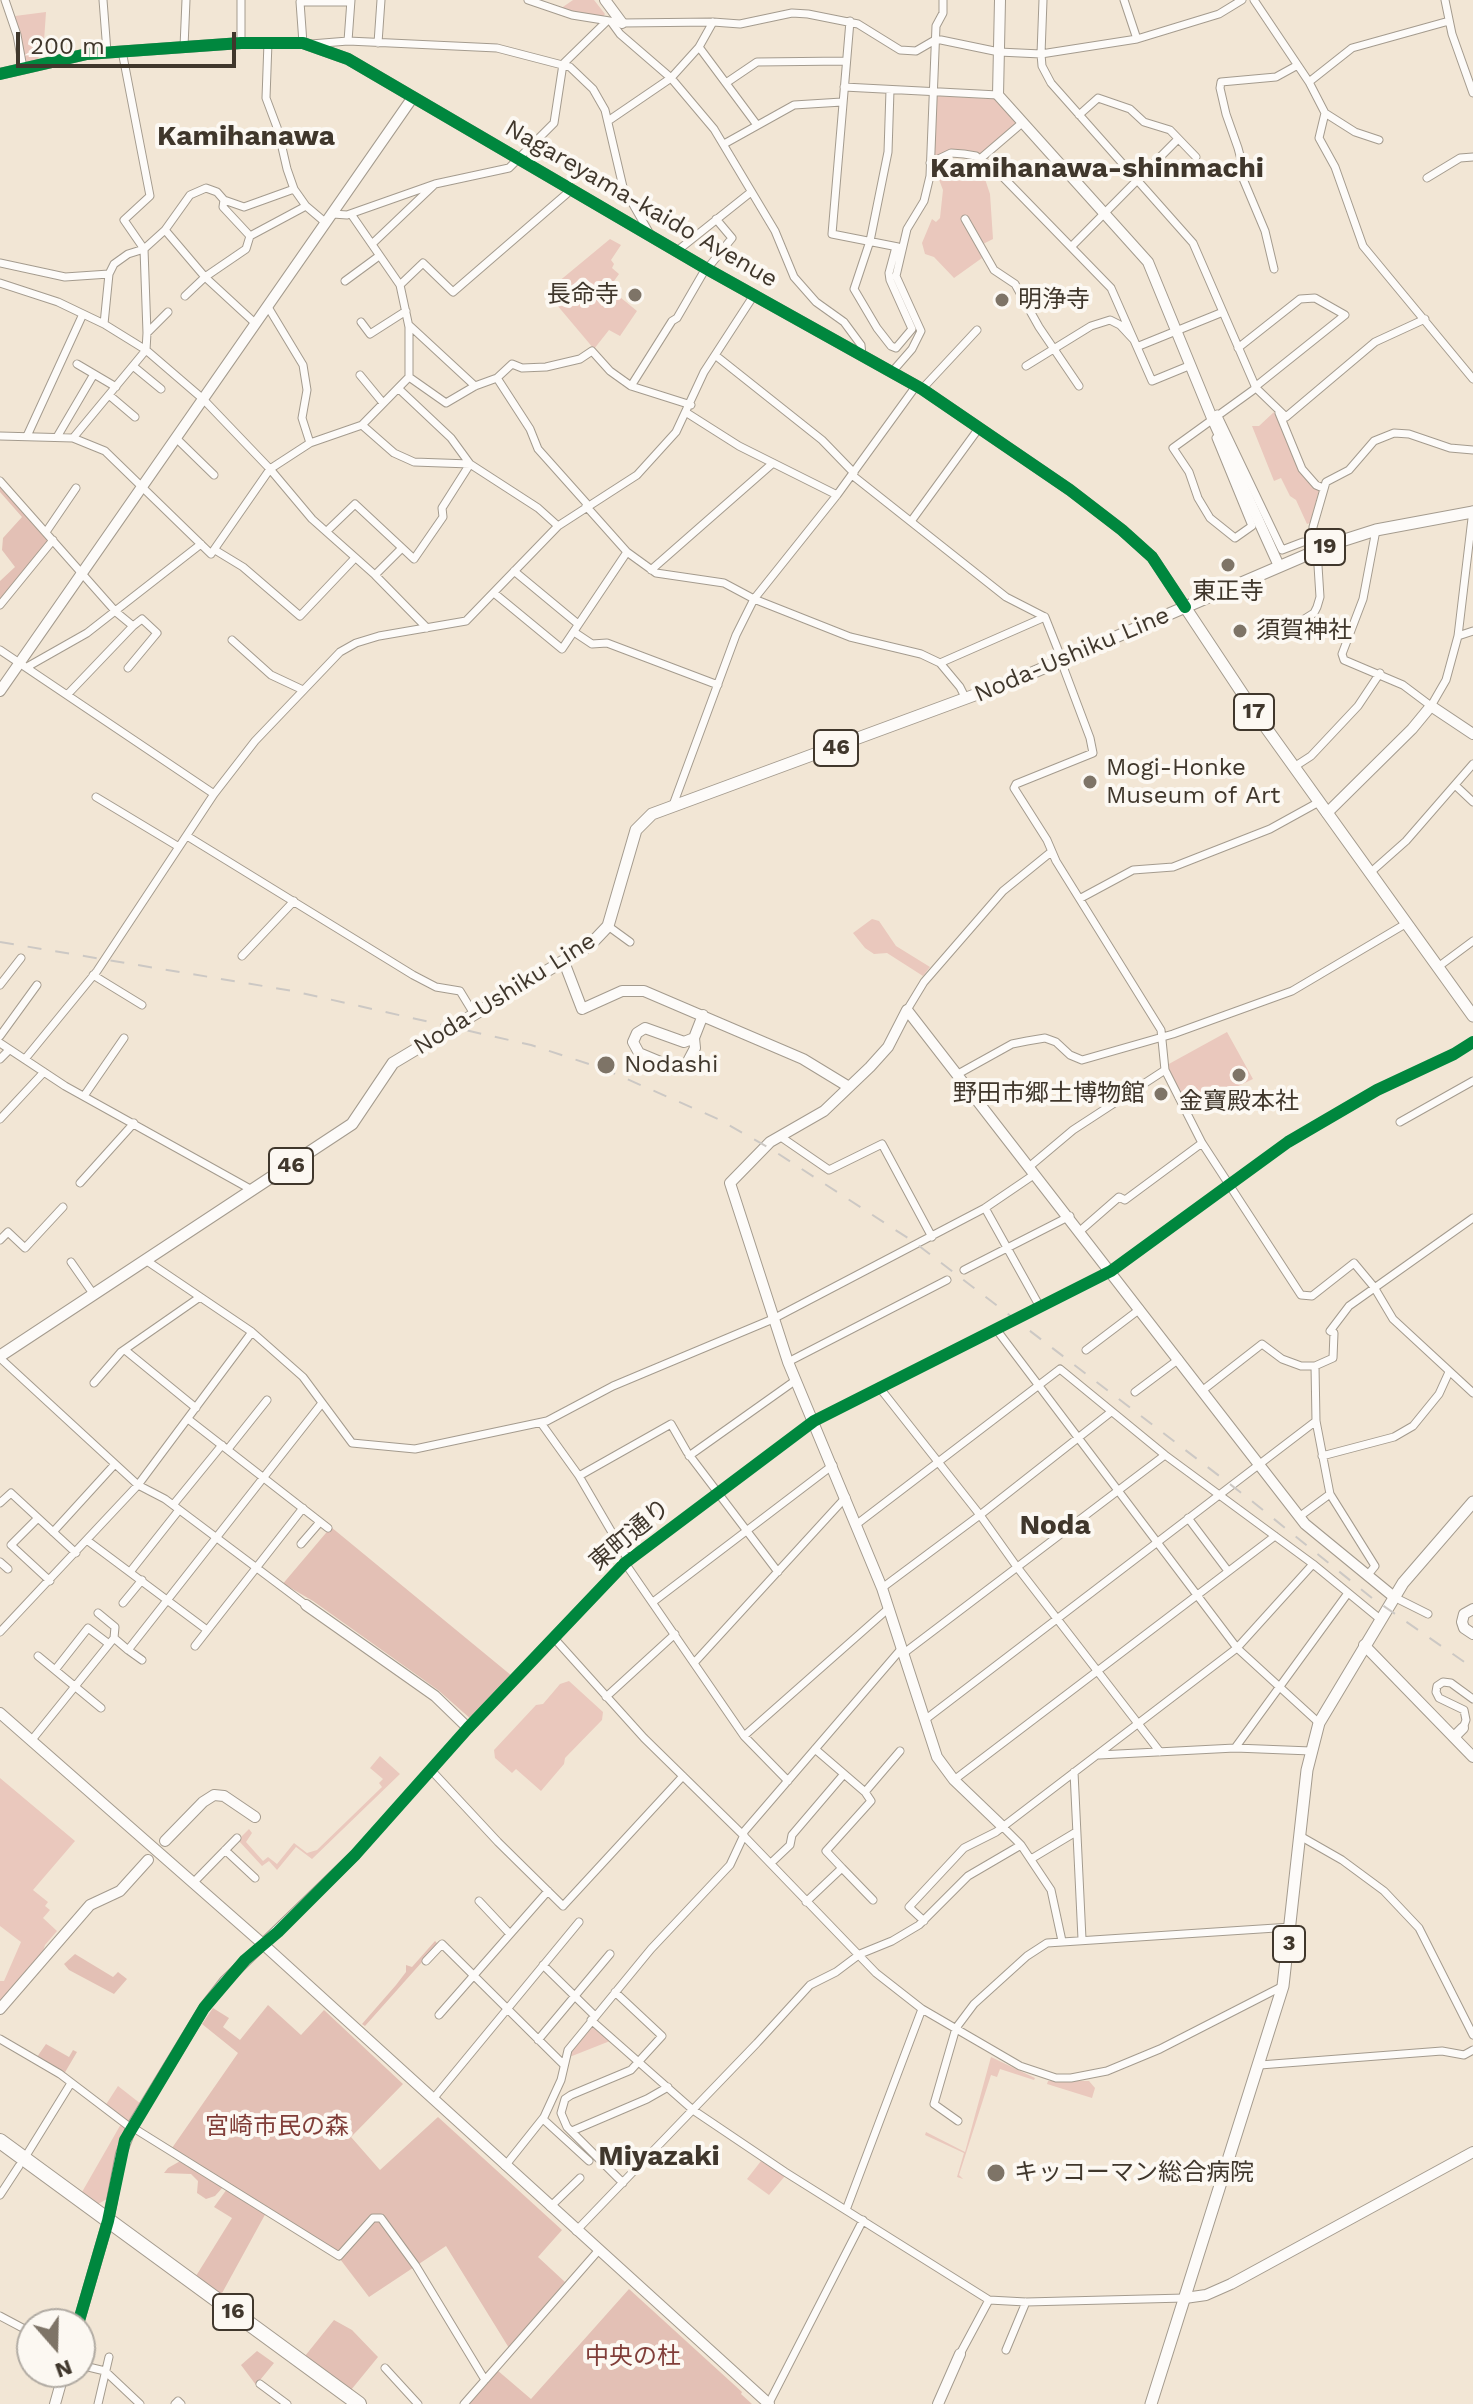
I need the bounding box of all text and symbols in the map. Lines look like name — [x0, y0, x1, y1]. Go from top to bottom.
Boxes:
scale bar — [20, 16, 240, 66]
text: 200 m — [30, 32, 105, 60]
street label: Nagareyama-kaido Avenue — [500, 114, 782, 294]
district label: Kamihanawa — [157, 120, 335, 154]
district label: Kamihanawa-shinmachi — [930, 152, 1264, 186]
place label: 長命寺 — [547, 281, 619, 309]
marker: 長命寺 — [626, 286, 644, 304]
place label: 明浄寺 — [1018, 286, 1090, 314]
marker: 明浄寺 — [993, 291, 1011, 309]
road number: 19 — [1305, 529, 1345, 565]
marker: 東正寺 — [1219, 556, 1237, 574]
place label: 東正寺 — [1192, 578, 1264, 606]
street label: Noda-Ushiku Line — [970, 601, 1174, 709]
place label: 須賀神社 — [1256, 617, 1352, 645]
marker: 須賀神社 — [1231, 622, 1249, 640]
road number: 17 — [1234, 694, 1274, 730]
road number: 46 — [814, 730, 858, 766]
place label: Mogi-Honke Museum of Art — [1106, 754, 1280, 810]
marker: Mogi-Honke Museum of Art — [1081, 773, 1099, 791]
street label: Noda-Ushiku Line — [409, 926, 601, 1062]
place label: Nodashi — [624, 1051, 718, 1079]
marker: Nodashi — [595, 1054, 617, 1076]
marker: 金寶殿本社 — [1230, 1066, 1248, 1084]
place label: 野田市郷土博物館 — [953, 1080, 1145, 1108]
marker: 野田市郷土博物館 — [1152, 1085, 1170, 1103]
place label: 金寶殿本社 — [1179, 1088, 1299, 1116]
road number: 46 — [269, 1148, 313, 1184]
street label: 東町通り — [584, 1493, 676, 1577]
district label: Noda — [1019, 1509, 1091, 1543]
road number: 3 — [1273, 1926, 1305, 1962]
park label: 宮崎市民の森 — [205, 2113, 349, 2141]
district label: Miyazaki — [598, 2140, 720, 2174]
place label: キッコーマン総合病院 — [1014, 2159, 1254, 2187]
marker: キッコーマン総合病院 — [985, 2162, 1007, 2184]
road number: 16 — [213, 2294, 253, 2330]
north arrow — [16, 2308, 96, 2388]
park label: 中央の杜 — [585, 2343, 681, 2371]
text: N — [52, 2355, 76, 2384]

